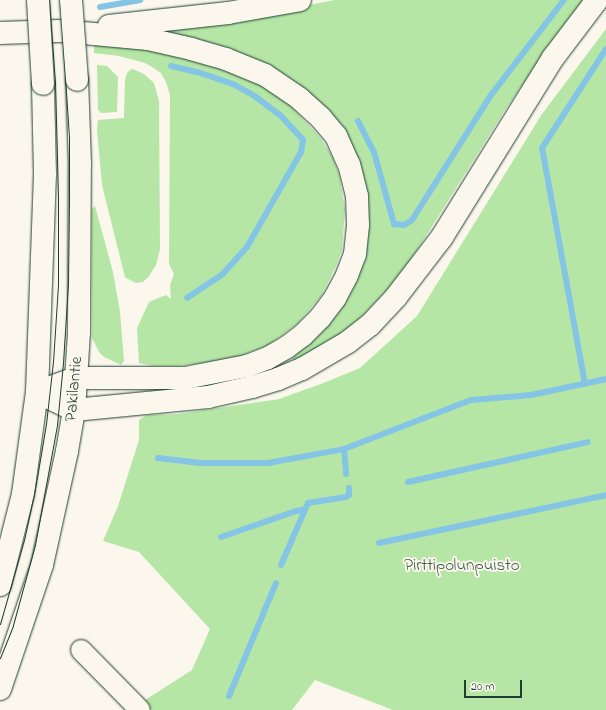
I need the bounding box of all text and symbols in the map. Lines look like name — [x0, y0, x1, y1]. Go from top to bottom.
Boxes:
street label: Pakilantie — [61, 356, 87, 422]
park label: Pirttipolunpuisto — [404, 556, 520, 576]
scale bar — [466, 672, 524, 698]
text: 20 m — [471, 678, 494, 696]

